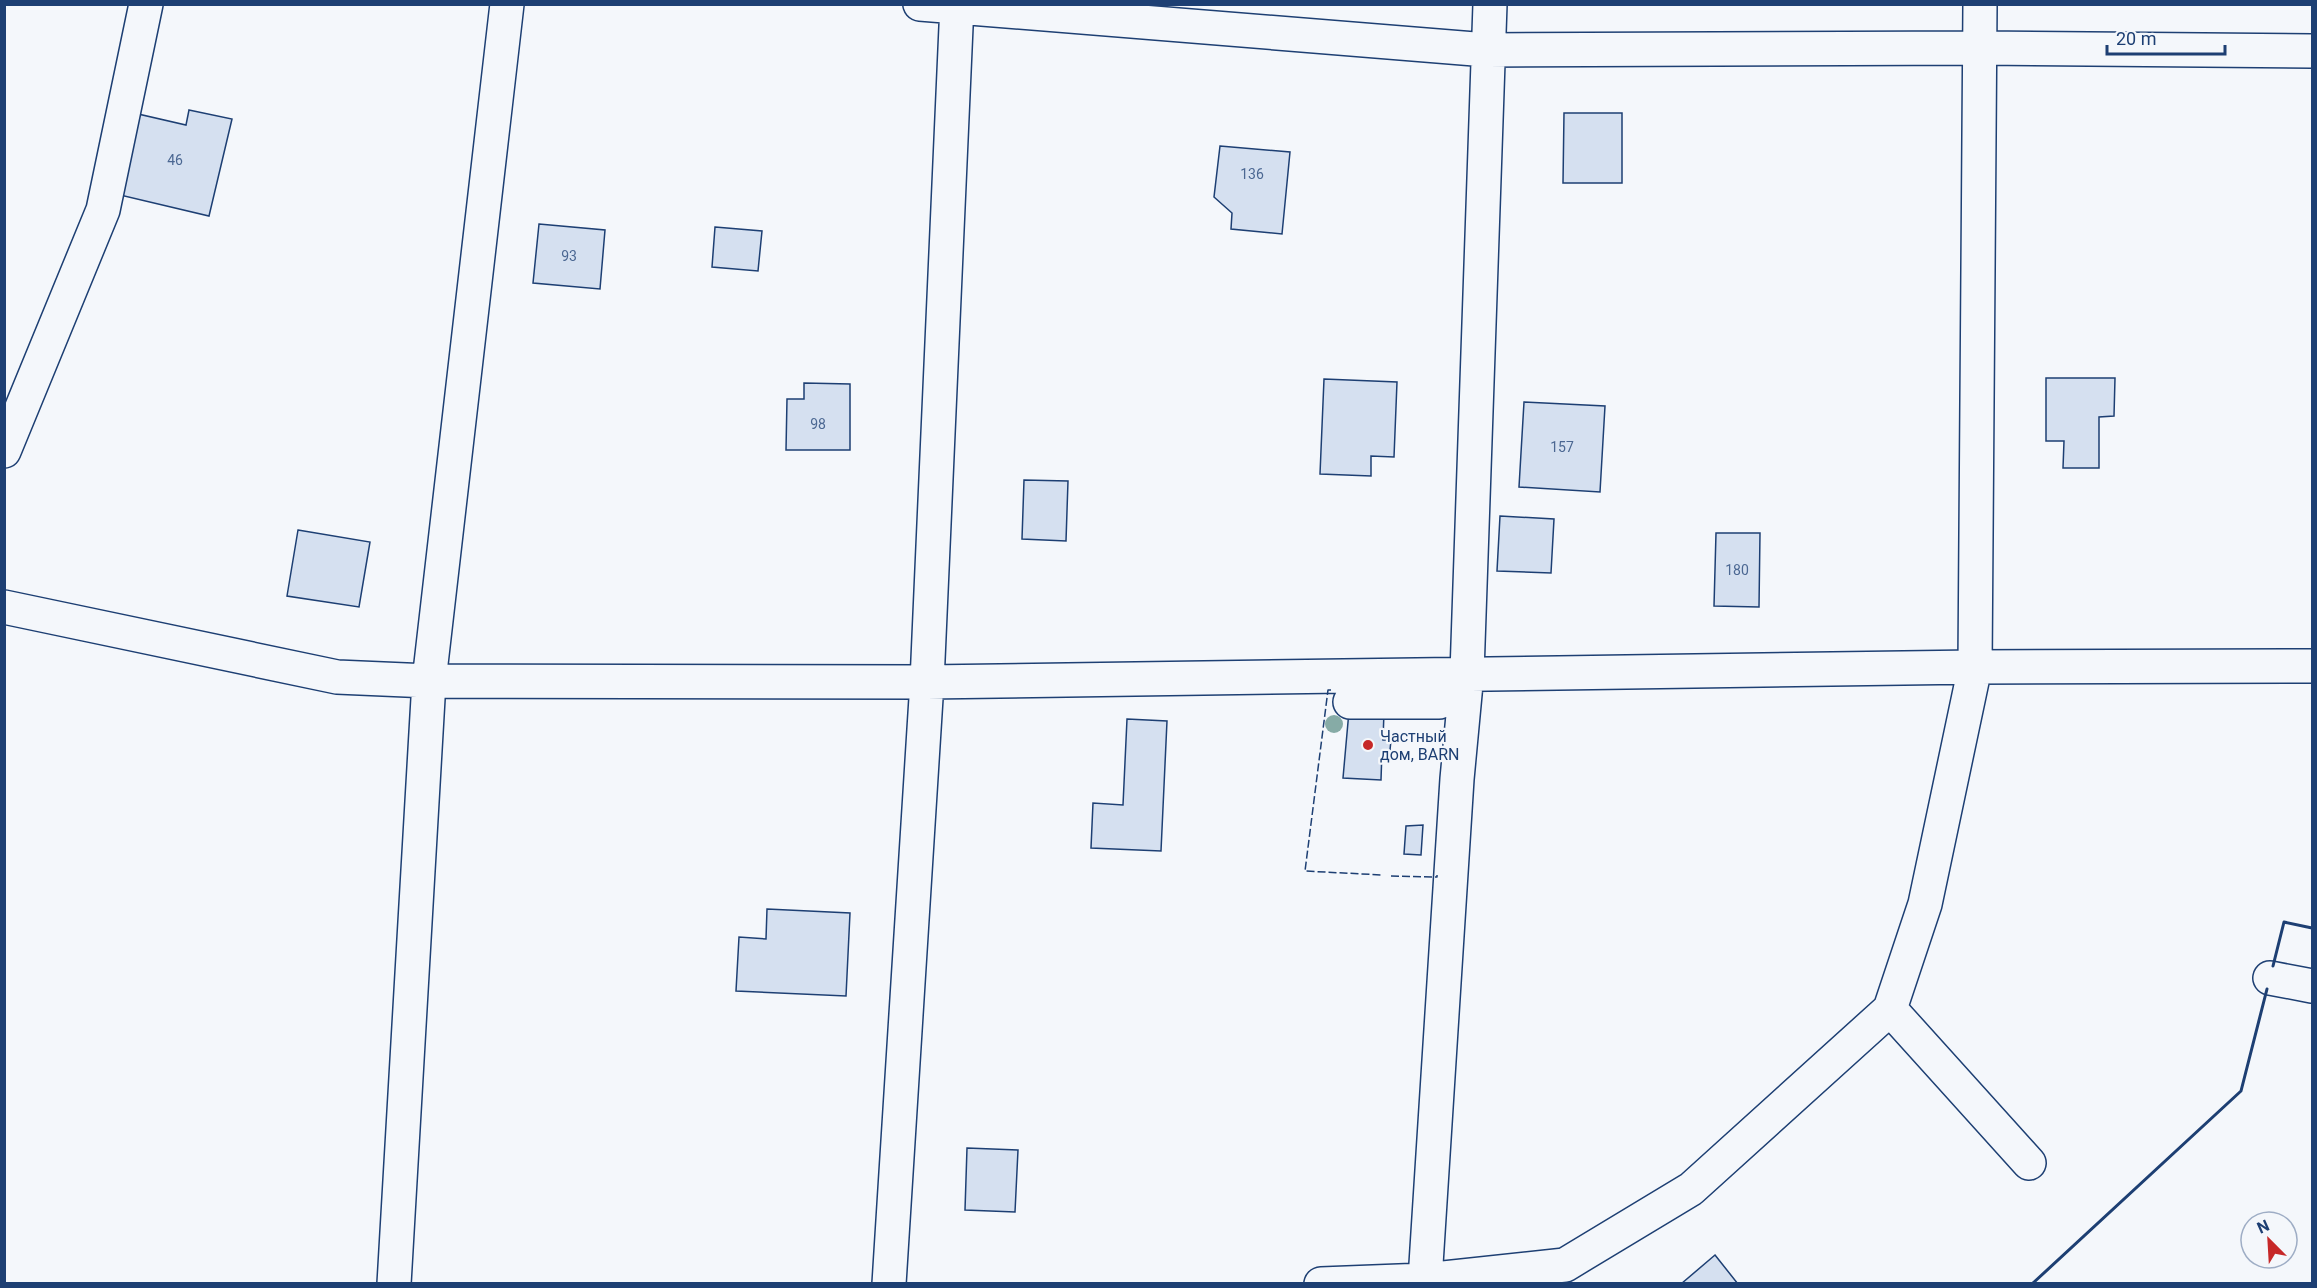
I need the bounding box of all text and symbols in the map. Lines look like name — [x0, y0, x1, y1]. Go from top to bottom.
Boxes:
scale bar — [2107, 18, 2226, 56]
text: 20 m — [2116, 28, 2156, 49]
house number: 46 — [167, 152, 183, 168]
house number: 136 — [1240, 166, 1264, 182]
house number: 93 — [561, 248, 577, 264]
house number: 98 — [810, 416, 826, 432]
house number: 157 — [1550, 439, 1574, 455]
house number: 180 — [1725, 562, 1749, 578]
place label: Частный дом, BARN — [1380, 727, 1459, 764]
marker: Частный дом, BARN — [1361, 738, 1375, 752]
north arrow — [2239, 1210, 2299, 1270]
text: N — [2254, 1216, 2272, 1238]

